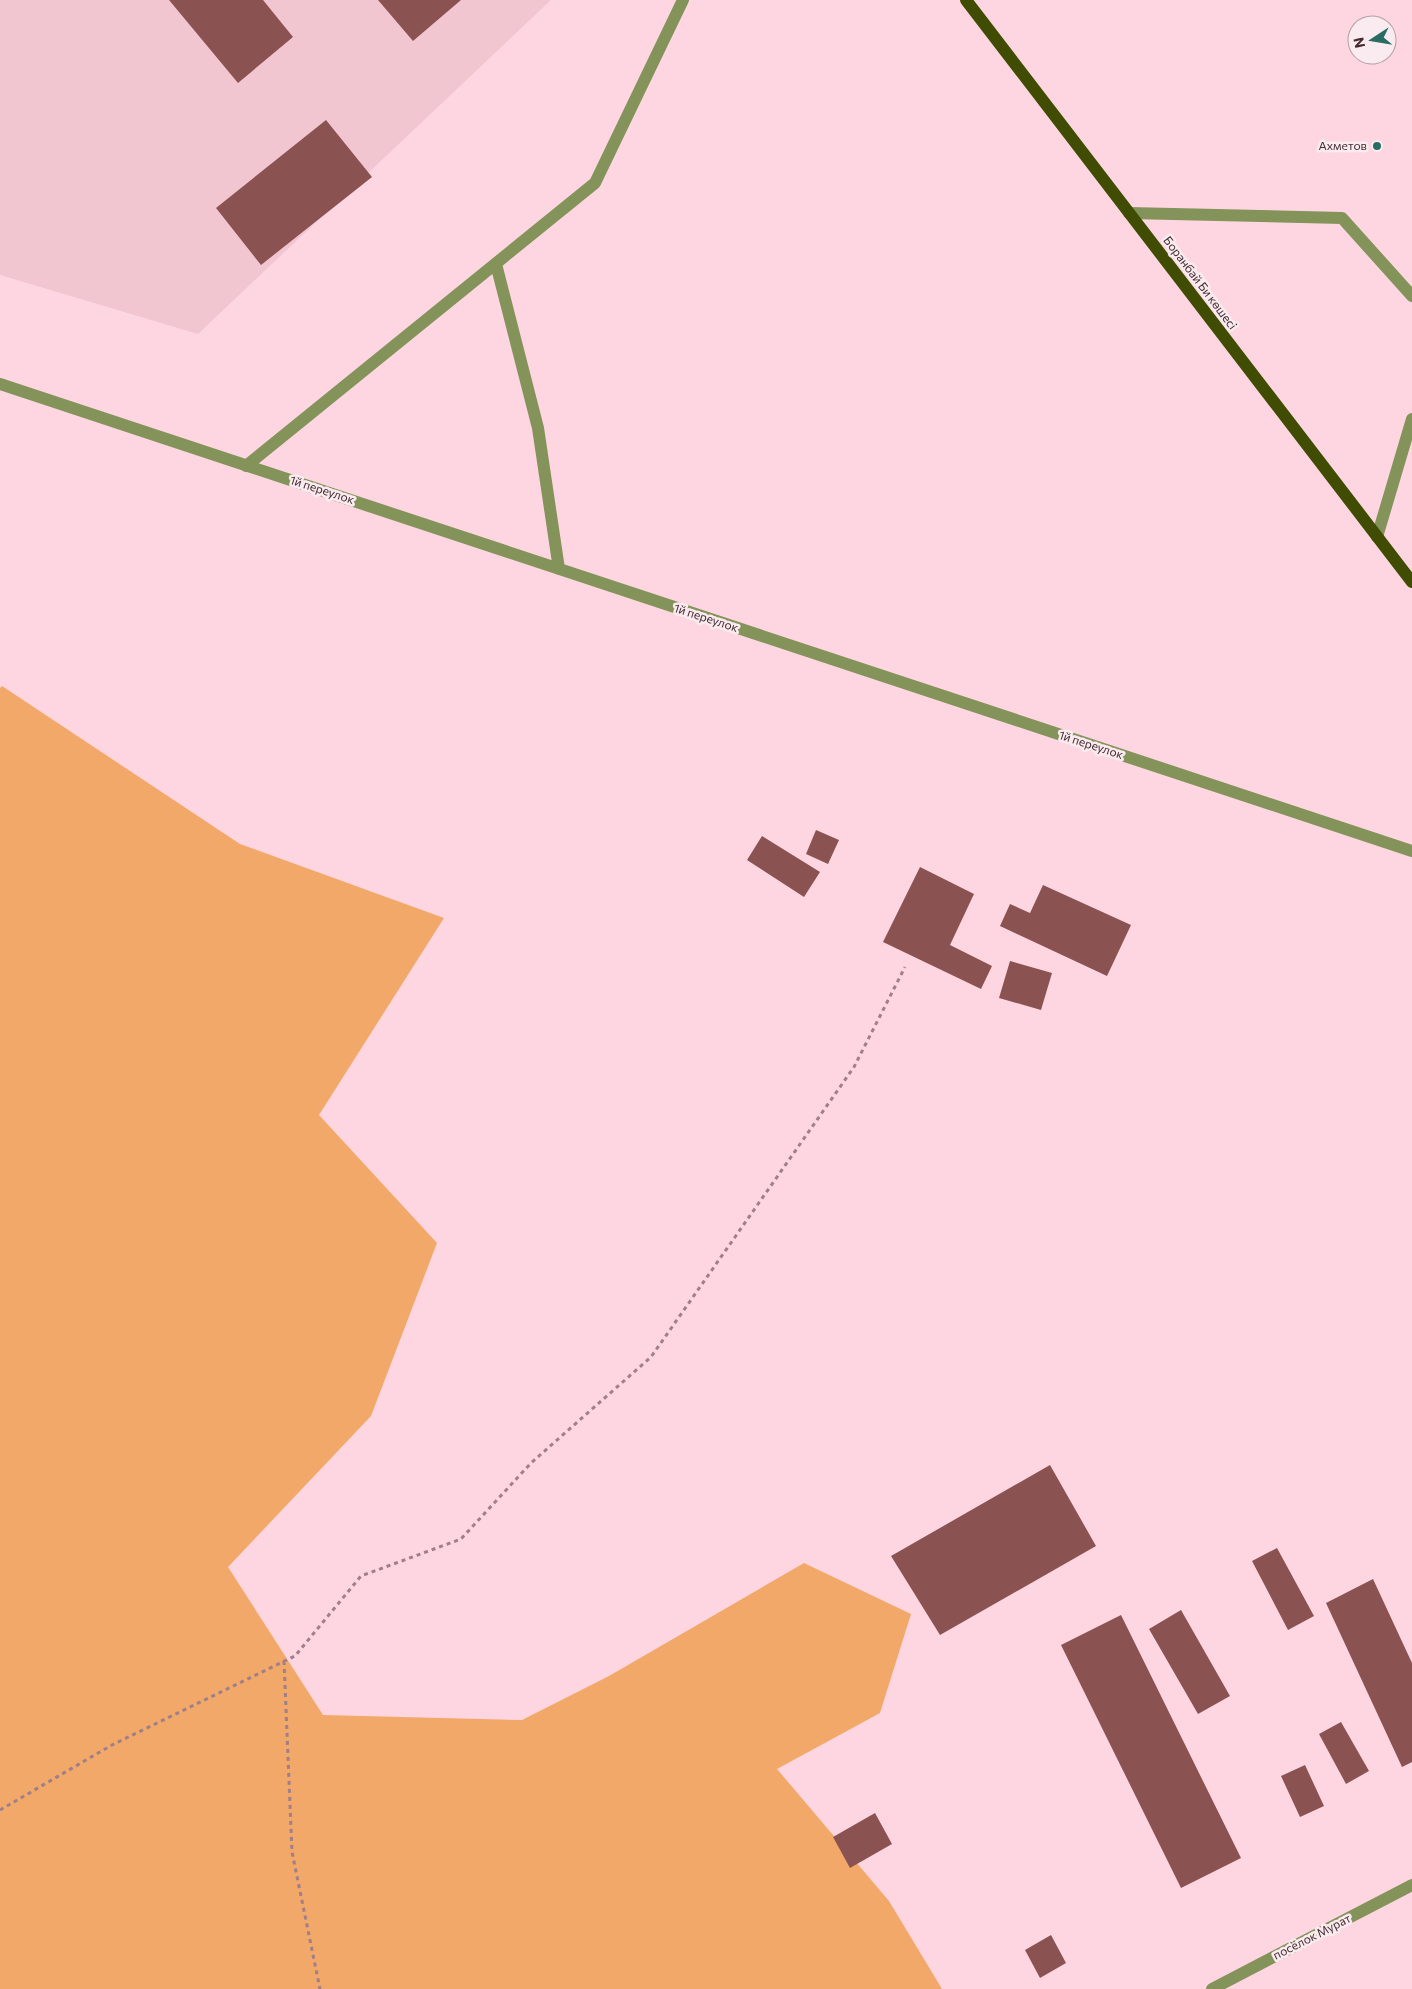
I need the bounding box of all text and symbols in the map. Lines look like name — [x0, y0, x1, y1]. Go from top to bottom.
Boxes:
north arrow — [1347, 15, 1397, 65]
text: N — [1349, 36, 1368, 50]
place label: Ахметов — [1318, 138, 1367, 152]
marker: Ахметов — [1371, 140, 1383, 152]
street label: Боранбай Би көшесі — [1161, 233, 1240, 332]
street label: 1й переулок — [288, 472, 357, 506]
street label: 1й переулок — [672, 600, 741, 634]
street label: 1й переулок — [1057, 727, 1126, 761]
street label: посёлок Мурат — [1270, 1910, 1353, 1962]

